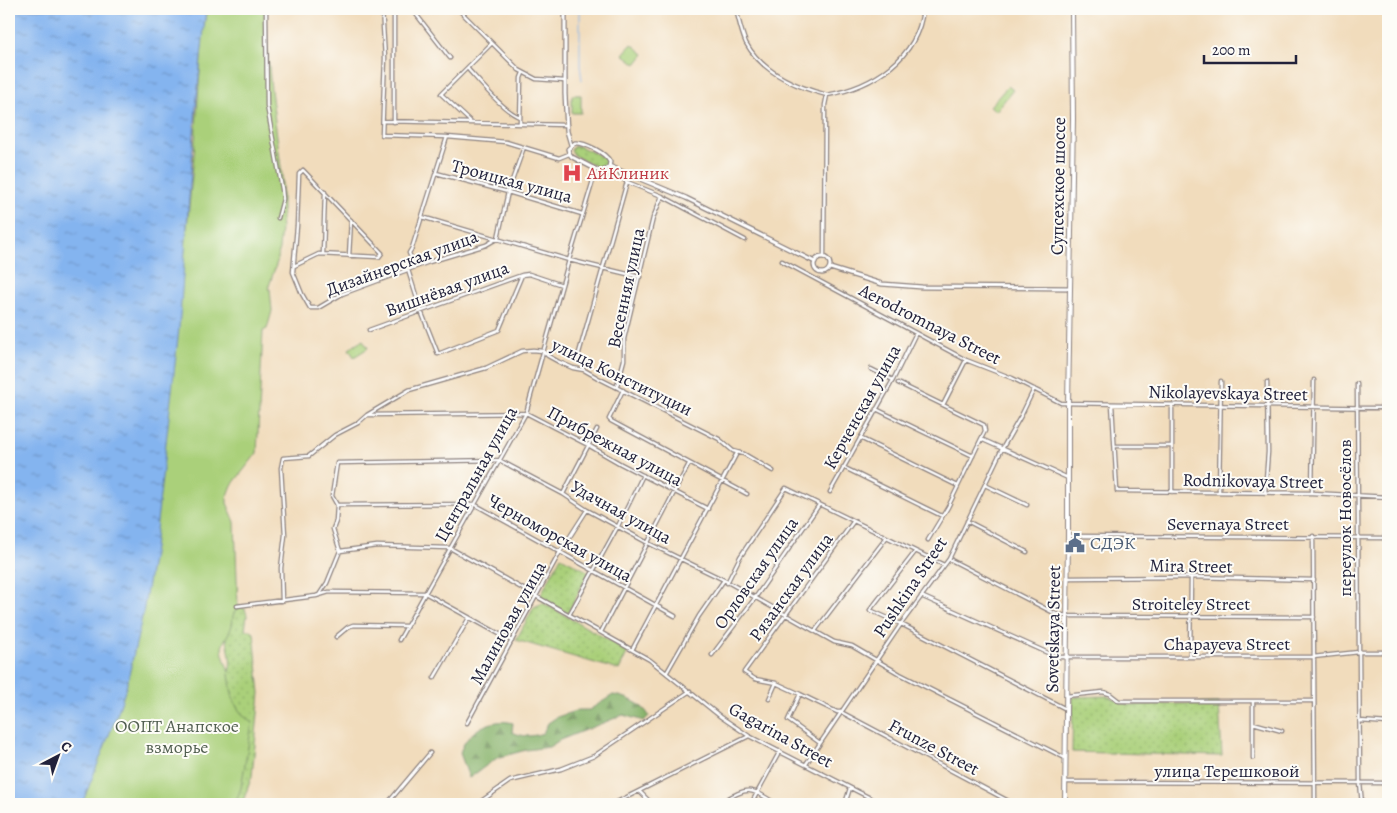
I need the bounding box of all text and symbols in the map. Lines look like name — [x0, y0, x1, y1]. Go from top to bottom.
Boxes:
scale bar — [1204, 32, 1297, 64]
text: 200 m — [1212, 40, 1251, 60]
street label: Супсехское шоссе — [1045, 117, 1071, 255]
street label: Троицкая улица — [449, 153, 576, 209]
place label: АйКлиник — [586, 161, 669, 185]
hospital icon: АйКлиник — [561, 162, 583, 184]
street label: Дизайнерская улица — [323, 224, 482, 302]
street label: Весенняя улица — [602, 225, 651, 350]
street label: Вишнёвая улица — [382, 255, 513, 322]
street label: Aerodromnaya Street — [854, 277, 1005, 370]
street label: улица Конституции — [547, 332, 696, 421]
street label: Керченская улица — [818, 340, 907, 474]
street label: Nikolayevskaya Street — [1148, 380, 1308, 406]
street label: Прибрежная улица — [543, 400, 688, 492]
street label: Центральная улица — [429, 402, 523, 546]
street label: переулок Новосёлов — [1333, 439, 1357, 597]
street label: Rodnikovaya Street — [1182, 468, 1324, 494]
street label: Удачная улица — [566, 474, 676, 550]
street label: Черноморская улица — [484, 488, 637, 588]
street label: Орловская улица — [708, 512, 804, 634]
street label: Severnaya Street — [1167, 512, 1289, 536]
street label: Рязанская улица — [744, 527, 839, 646]
place label: СДЭК — [1090, 531, 1136, 555]
street label: Pushkina Street — [867, 532, 953, 642]
public building icon: СДЭК — [1064, 532, 1086, 554]
street label: Mira Street — [1149, 553, 1233, 579]
street label: Малиновая улица — [464, 556, 552, 689]
street label: Sovetskaya Street — [1040, 565, 1066, 693]
street label: Stroiteley Street — [1132, 592, 1250, 616]
street label: Chapayeva Street — [1164, 632, 1290, 656]
street label: Gagarina Street — [725, 697, 837, 774]
street label: Frunze Street — [884, 713, 984, 781]
park label: ООПТ Анапское взморье — [115, 714, 239, 759]
north arrow — [32, 730, 82, 780]
text: С — [57, 737, 76, 757]
street label: улица Терешковой — [1153, 759, 1300, 783]

